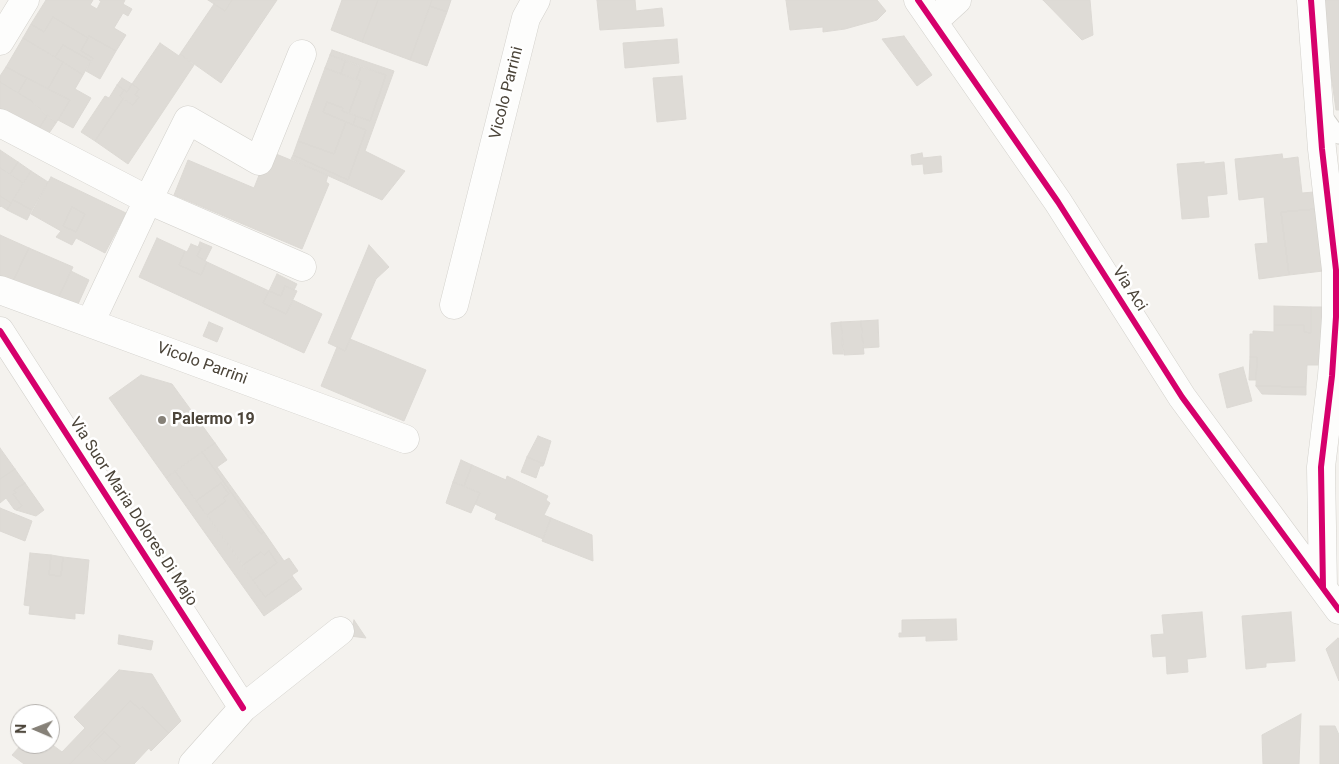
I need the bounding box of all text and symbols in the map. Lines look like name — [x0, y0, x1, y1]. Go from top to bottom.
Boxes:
street label: Vicolo Parrini — [486, 45, 528, 141]
street label: Via Aci — [1107, 263, 1151, 315]
street label: Vicolo Parrini — [154, 339, 250, 389]
place label: Palermo 19 — [172, 410, 255, 430]
street label: Via Suor Maria Dolores Di Majo — [65, 414, 201, 610]
marker: Palermo 19 — [156, 414, 168, 426]
north arrow — [10, 704, 60, 754]
text: N — [13, 724, 29, 734]

